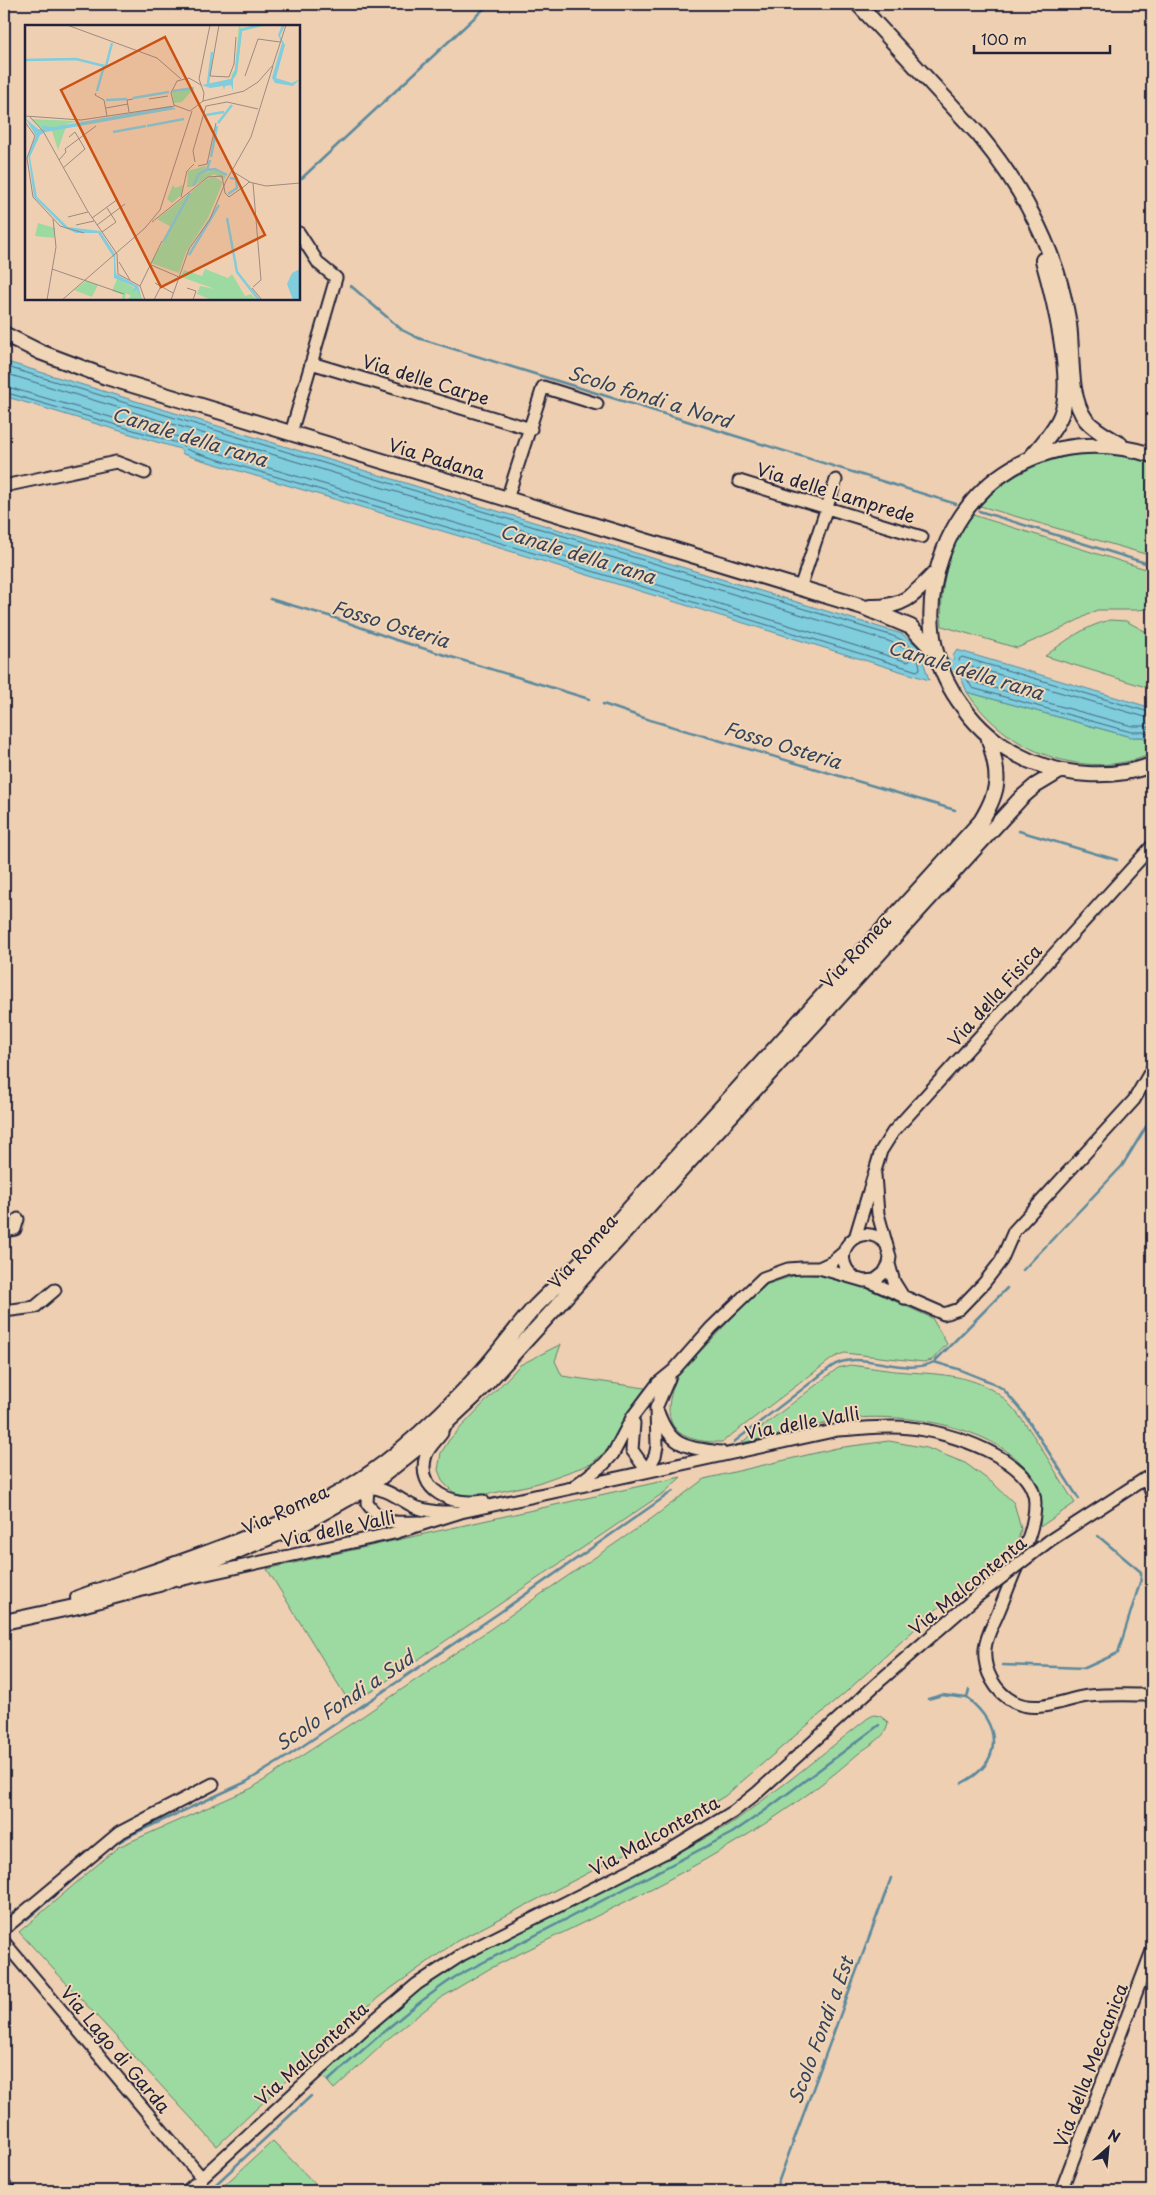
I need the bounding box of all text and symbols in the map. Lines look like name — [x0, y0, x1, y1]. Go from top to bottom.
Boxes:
scale bar — [974, 22, 1110, 54]
inset map — [25, 25, 300, 300]
text: 100 m — [981, 27, 1027, 50]
street label: Via delle Carpe — [359, 347, 493, 411]
water label: Scolo fondi a Nord — [565, 358, 738, 435]
water label: Canale della rana — [109, 399, 272, 473]
street label: Via Padana — [385, 430, 489, 486]
street label: Via delle Lamprede — [753, 455, 919, 529]
water label: Canale della rana — [497, 516, 660, 590]
water label: Fosso Osteria — [329, 592, 454, 654]
water label: Canale della rana — [885, 632, 1048, 706]
water label: Fosso Osteria — [721, 713, 846, 775]
street label: Via Romea — [813, 907, 897, 994]
street label: Via della Fisica — [941, 937, 1048, 1052]
street label: Via Romea — [541, 1207, 624, 1295]
street label: Via delle Valli — [742, 1399, 862, 1445]
street label: Via Romea — [237, 1477, 333, 1541]
street label: Via delle Valli — [278, 1503, 398, 1553]
street label: Via Malcontenta — [902, 1528, 1032, 1641]
water label: Scolo Fondi a Sud — [269, 1642, 421, 1757]
street label: Via Malcontenta — [584, 1788, 725, 1882]
water label: Scolo Fondi a Est — [780, 1951, 860, 2108]
street label: Via della Meccanica — [1046, 1978, 1134, 2151]
street label: Via Lago di Garda — [55, 1979, 178, 2119]
street label: Via Malcontenta — [248, 1994, 374, 2111]
north arrow — [1084, 2122, 1134, 2172]
text: N — [1104, 2124, 1124, 2148]

